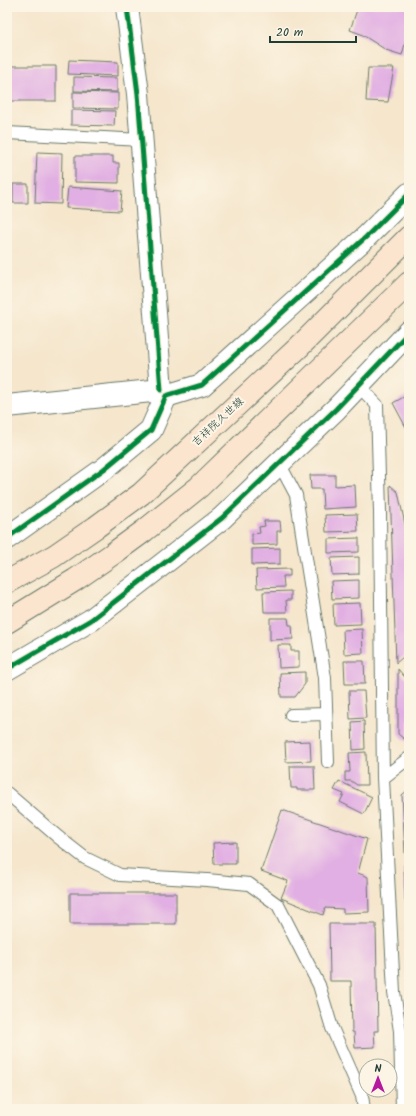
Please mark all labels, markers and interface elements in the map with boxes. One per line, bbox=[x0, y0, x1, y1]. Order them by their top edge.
scale bar bbox=[270, 18, 356, 44]
text: 20 m bbox=[276, 23, 304, 42]
street label: 吉祥院久世線 bbox=[188, 393, 248, 451]
north arrow bbox=[358, 1058, 398, 1098]
text: N bbox=[375, 1060, 382, 1078]

